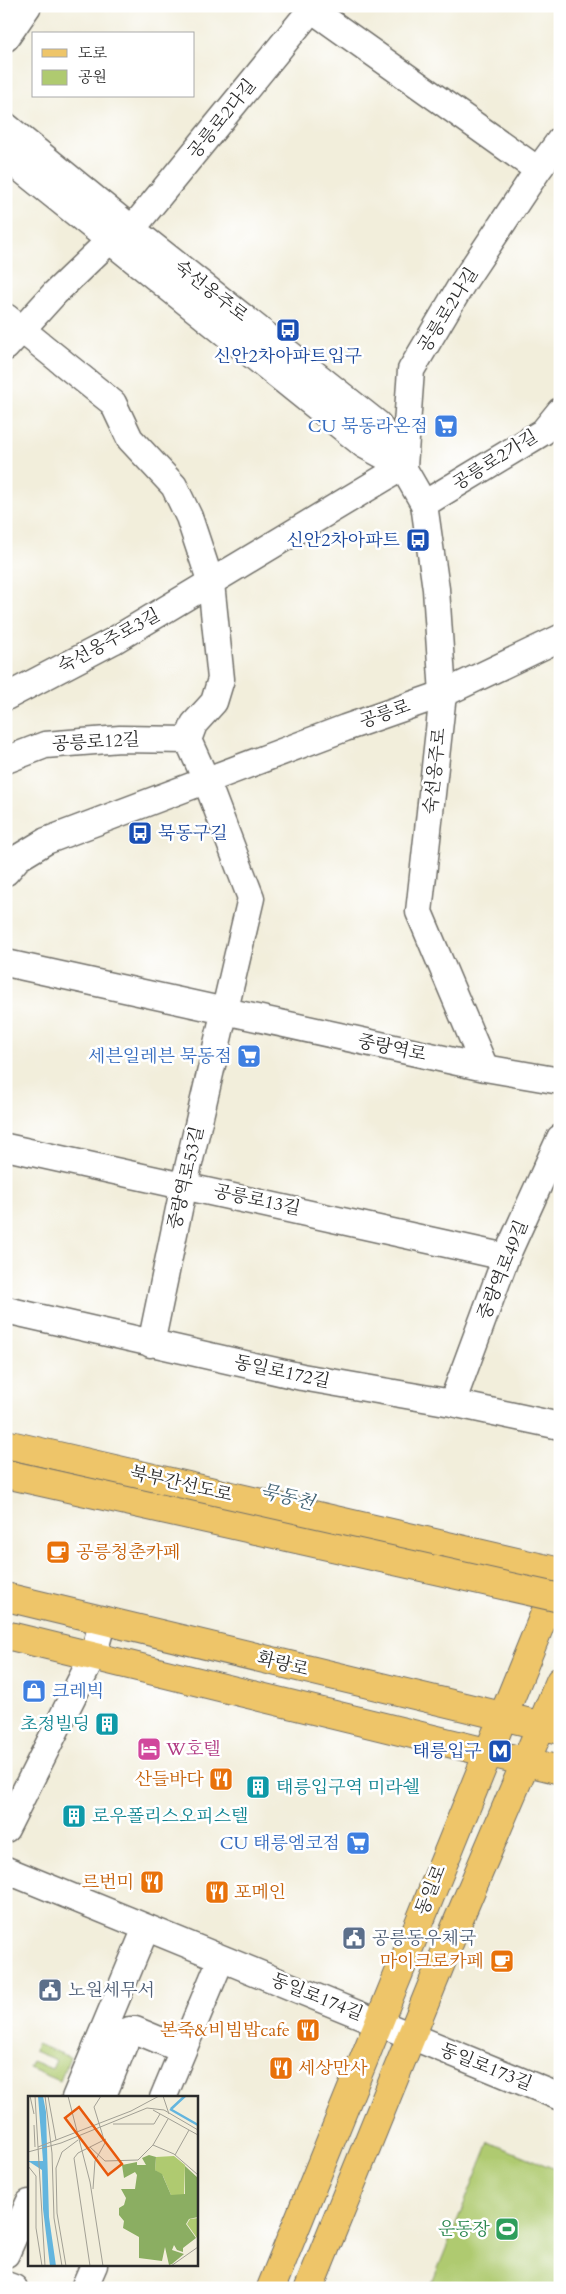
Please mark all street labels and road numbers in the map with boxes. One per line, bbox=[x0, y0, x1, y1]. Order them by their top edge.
street label: 공릉로2다길 bbox=[182, 74, 262, 164]
street label: 숙선옹주로 bbox=[169, 254, 253, 328]
street label: 공릉로2나길 bbox=[412, 263, 484, 357]
street label: 공릉로2가길 bbox=[448, 424, 542, 496]
street label: 숙선옹주로3길 bbox=[53, 603, 165, 679]
street label: 공릉로 bbox=[356, 694, 414, 734]
street label: 숙선옹주로 bbox=[418, 726, 452, 816]
street label: 공릉로12길 bbox=[51, 727, 141, 757]
street label: 중랑역로 bbox=[355, 1029, 429, 1067]
street label: 중랑역로53길 bbox=[162, 1124, 210, 1232]
street label: 공릉로13길 bbox=[211, 1179, 303, 1221]
street label: 중랑역로49길 bbox=[472, 1216, 534, 1324]
street label: 동일로172길 bbox=[232, 1350, 332, 1394]
street label: 북부간선도로 bbox=[127, 1460, 235, 1508]
street label: 화랑로 bbox=[255, 1646, 311, 1682]
street label: 동일로 bbox=[410, 1861, 452, 1919]
street label: 동일로174길 bbox=[267, 1967, 367, 2027]
street label: 동일로173길 bbox=[436, 2037, 536, 2097]

